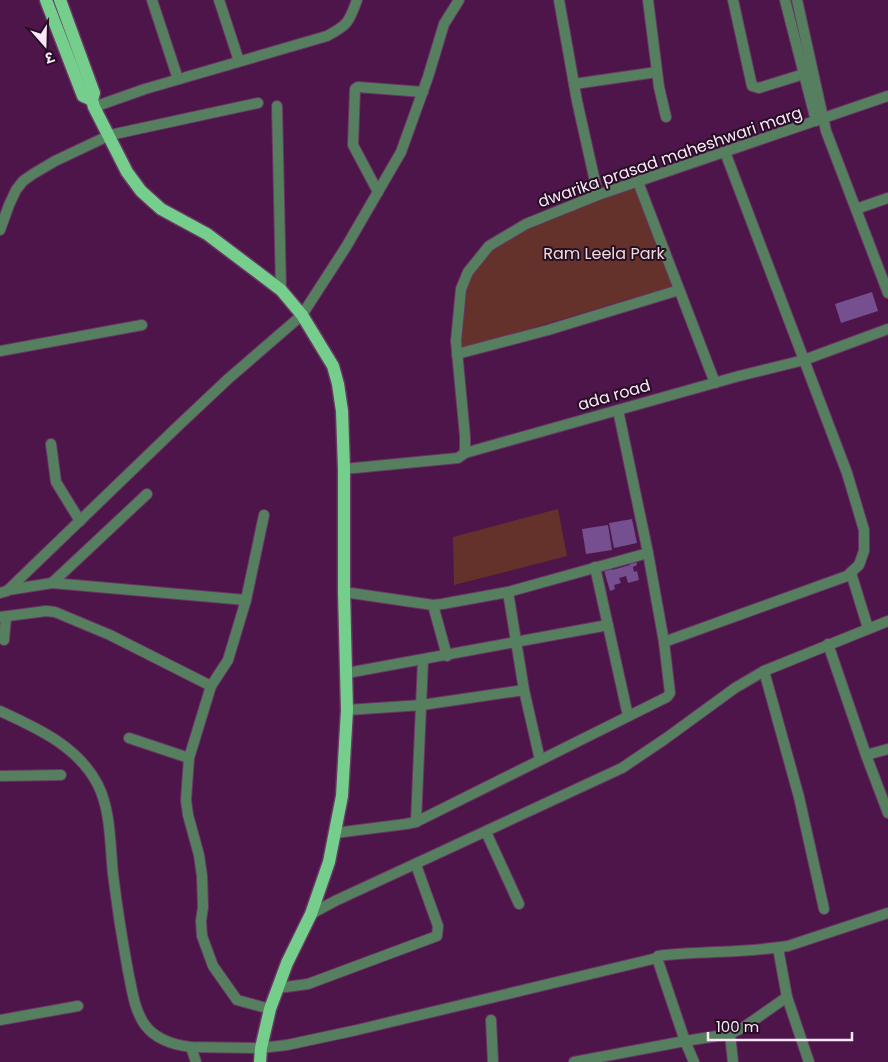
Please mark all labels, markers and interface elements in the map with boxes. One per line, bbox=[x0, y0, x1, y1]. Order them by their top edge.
north arrow bbox=[20, 20, 70, 70]
text: उ bbox=[41, 46, 58, 68]
street label: dwarika prasad maheshwari marg bbox=[535, 101, 805, 213]
park label: Ram Leela Park bbox=[543, 242, 665, 265]
street label: ada road bbox=[575, 374, 653, 416]
scale bar bbox=[708, 1010, 852, 1042]
text: 100 m bbox=[716, 1016, 759, 1037]

